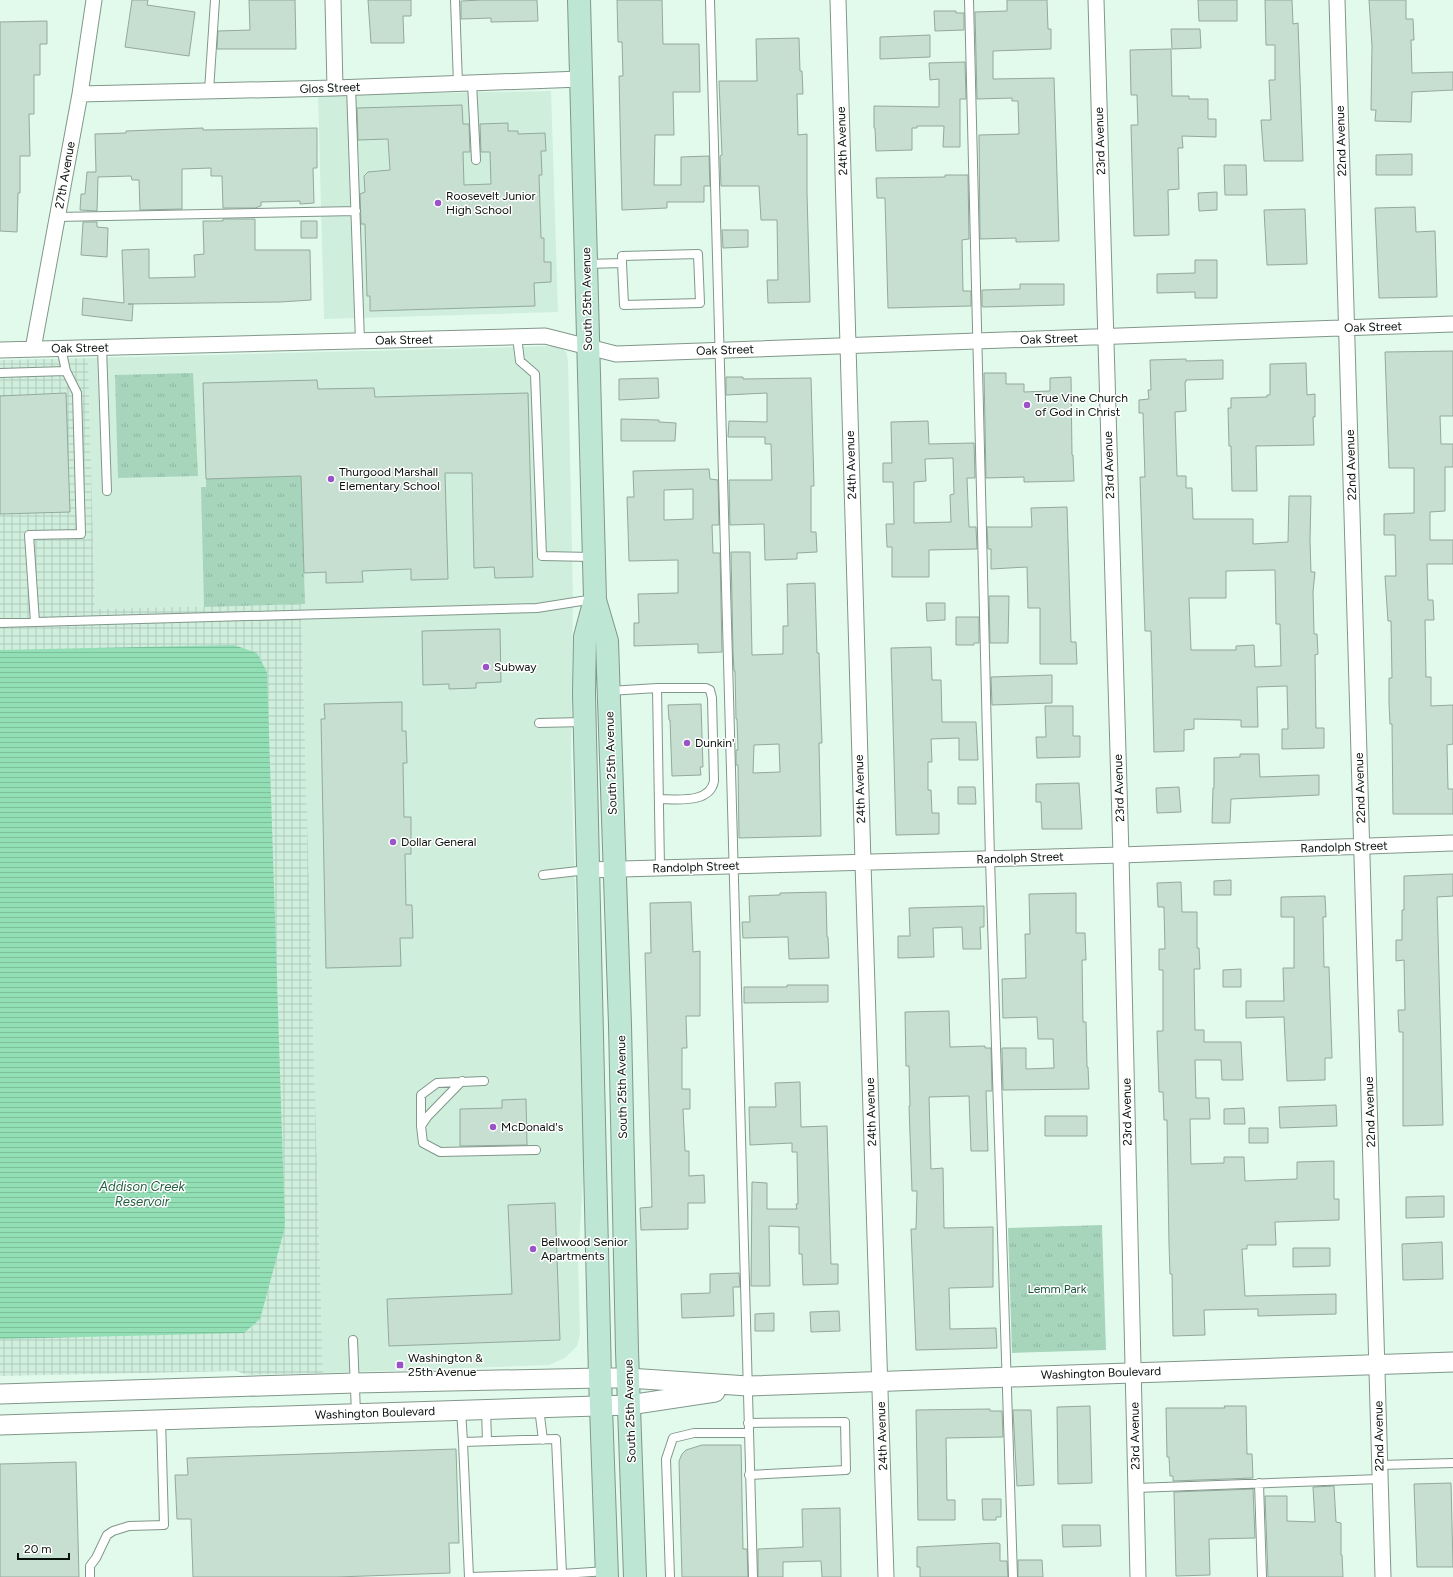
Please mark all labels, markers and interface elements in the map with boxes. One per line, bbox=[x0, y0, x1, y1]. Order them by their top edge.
street label: Glos Street bbox=[299, 80, 361, 96]
street label: 22nd Avenue bbox=[1333, 105, 1349, 177]
street label: 24th Avenue bbox=[834, 106, 850, 176]
street label: 23rd Avenue bbox=[1092, 106, 1108, 175]
street label: 27th Avenue bbox=[52, 140, 78, 210]
place label: Roosevelt Junior High School bbox=[446, 189, 536, 217]
marker: Roosevelt Junior High School bbox=[433, 198, 443, 208]
street label: South 25th Avenue bbox=[579, 247, 595, 351]
street label: Oak Street bbox=[1344, 319, 1403, 335]
street label: Oak Street bbox=[1020, 331, 1079, 347]
street label: Oak Street bbox=[375, 332, 433, 348]
street label: Oak Street bbox=[51, 340, 109, 356]
street label: Oak Street bbox=[696, 342, 755, 358]
place label: True Vine Church of God in Christ bbox=[1035, 391, 1128, 419]
marker: True Vine Church of God in Christ bbox=[1022, 400, 1032, 410]
street label: 22nd Avenue bbox=[1343, 429, 1359, 501]
street label: 24th Avenue bbox=[843, 430, 859, 500]
street label: 23rd Avenue bbox=[1101, 430, 1117, 499]
place label: Thurgood Marshall Elementary School bbox=[339, 465, 440, 493]
marker: Thurgood Marshall Elementary School bbox=[326, 474, 336, 484]
place label: Subway bbox=[494, 660, 537, 674]
marker: Subway bbox=[481, 662, 491, 672]
street label: South 25th Avenue bbox=[602, 711, 620, 815]
place label: Dunkin' bbox=[695, 736, 734, 750]
marker: Dunkin' bbox=[682, 738, 692, 748]
street label: 22nd Avenue bbox=[1352, 752, 1368, 824]
street label: 23rd Avenue bbox=[1111, 753, 1127, 822]
street label: 24th Avenue bbox=[852, 754, 868, 824]
place label: Dollar General bbox=[401, 835, 476, 849]
marker: Dollar General bbox=[388, 837, 398, 847]
street label: Randolph Street bbox=[1300, 838, 1388, 856]
street label: Randolph Street bbox=[976, 849, 1064, 867]
street label: Randolph Street bbox=[652, 858, 740, 876]
street label: South 25th Avenue bbox=[614, 1035, 630, 1139]
street label: 22nd Avenue bbox=[1362, 1076, 1378, 1148]
street label: 24th Avenue bbox=[863, 1077, 879, 1147]
street label: 23rd Avenue bbox=[1119, 1078, 1135, 1146]
place label: McDonald's bbox=[501, 1120, 564, 1134]
marker: McDonald's bbox=[488, 1122, 498, 1132]
water label: Addison Creek Reservoir bbox=[98, 1179, 185, 1209]
place label: Bellwood Senior Apartments bbox=[541, 1235, 628, 1263]
marker: Bellwood Senior Apartments bbox=[528, 1244, 538, 1254]
park label: Lemm Park bbox=[1027, 1282, 1087, 1296]
place label: Washington & 25th Avenue bbox=[408, 1351, 483, 1379]
street label: South 25th Avenue bbox=[621, 1359, 639, 1463]
marker: Washington & 25th Avenue bbox=[395, 1360, 405, 1370]
street label: Washington Boulevard bbox=[1041, 1364, 1161, 1382]
street label: 22nd Avenue bbox=[1371, 1400, 1387, 1471]
street label: 24th Avenue bbox=[874, 1401, 890, 1471]
street label: 23rd Avenue bbox=[1127, 1402, 1143, 1470]
street label: Washington Boulevard bbox=[315, 1404, 435, 1422]
scale bar bbox=[18, 1535, 69, 1561]
text: 20 m bbox=[24, 1542, 52, 1556]

